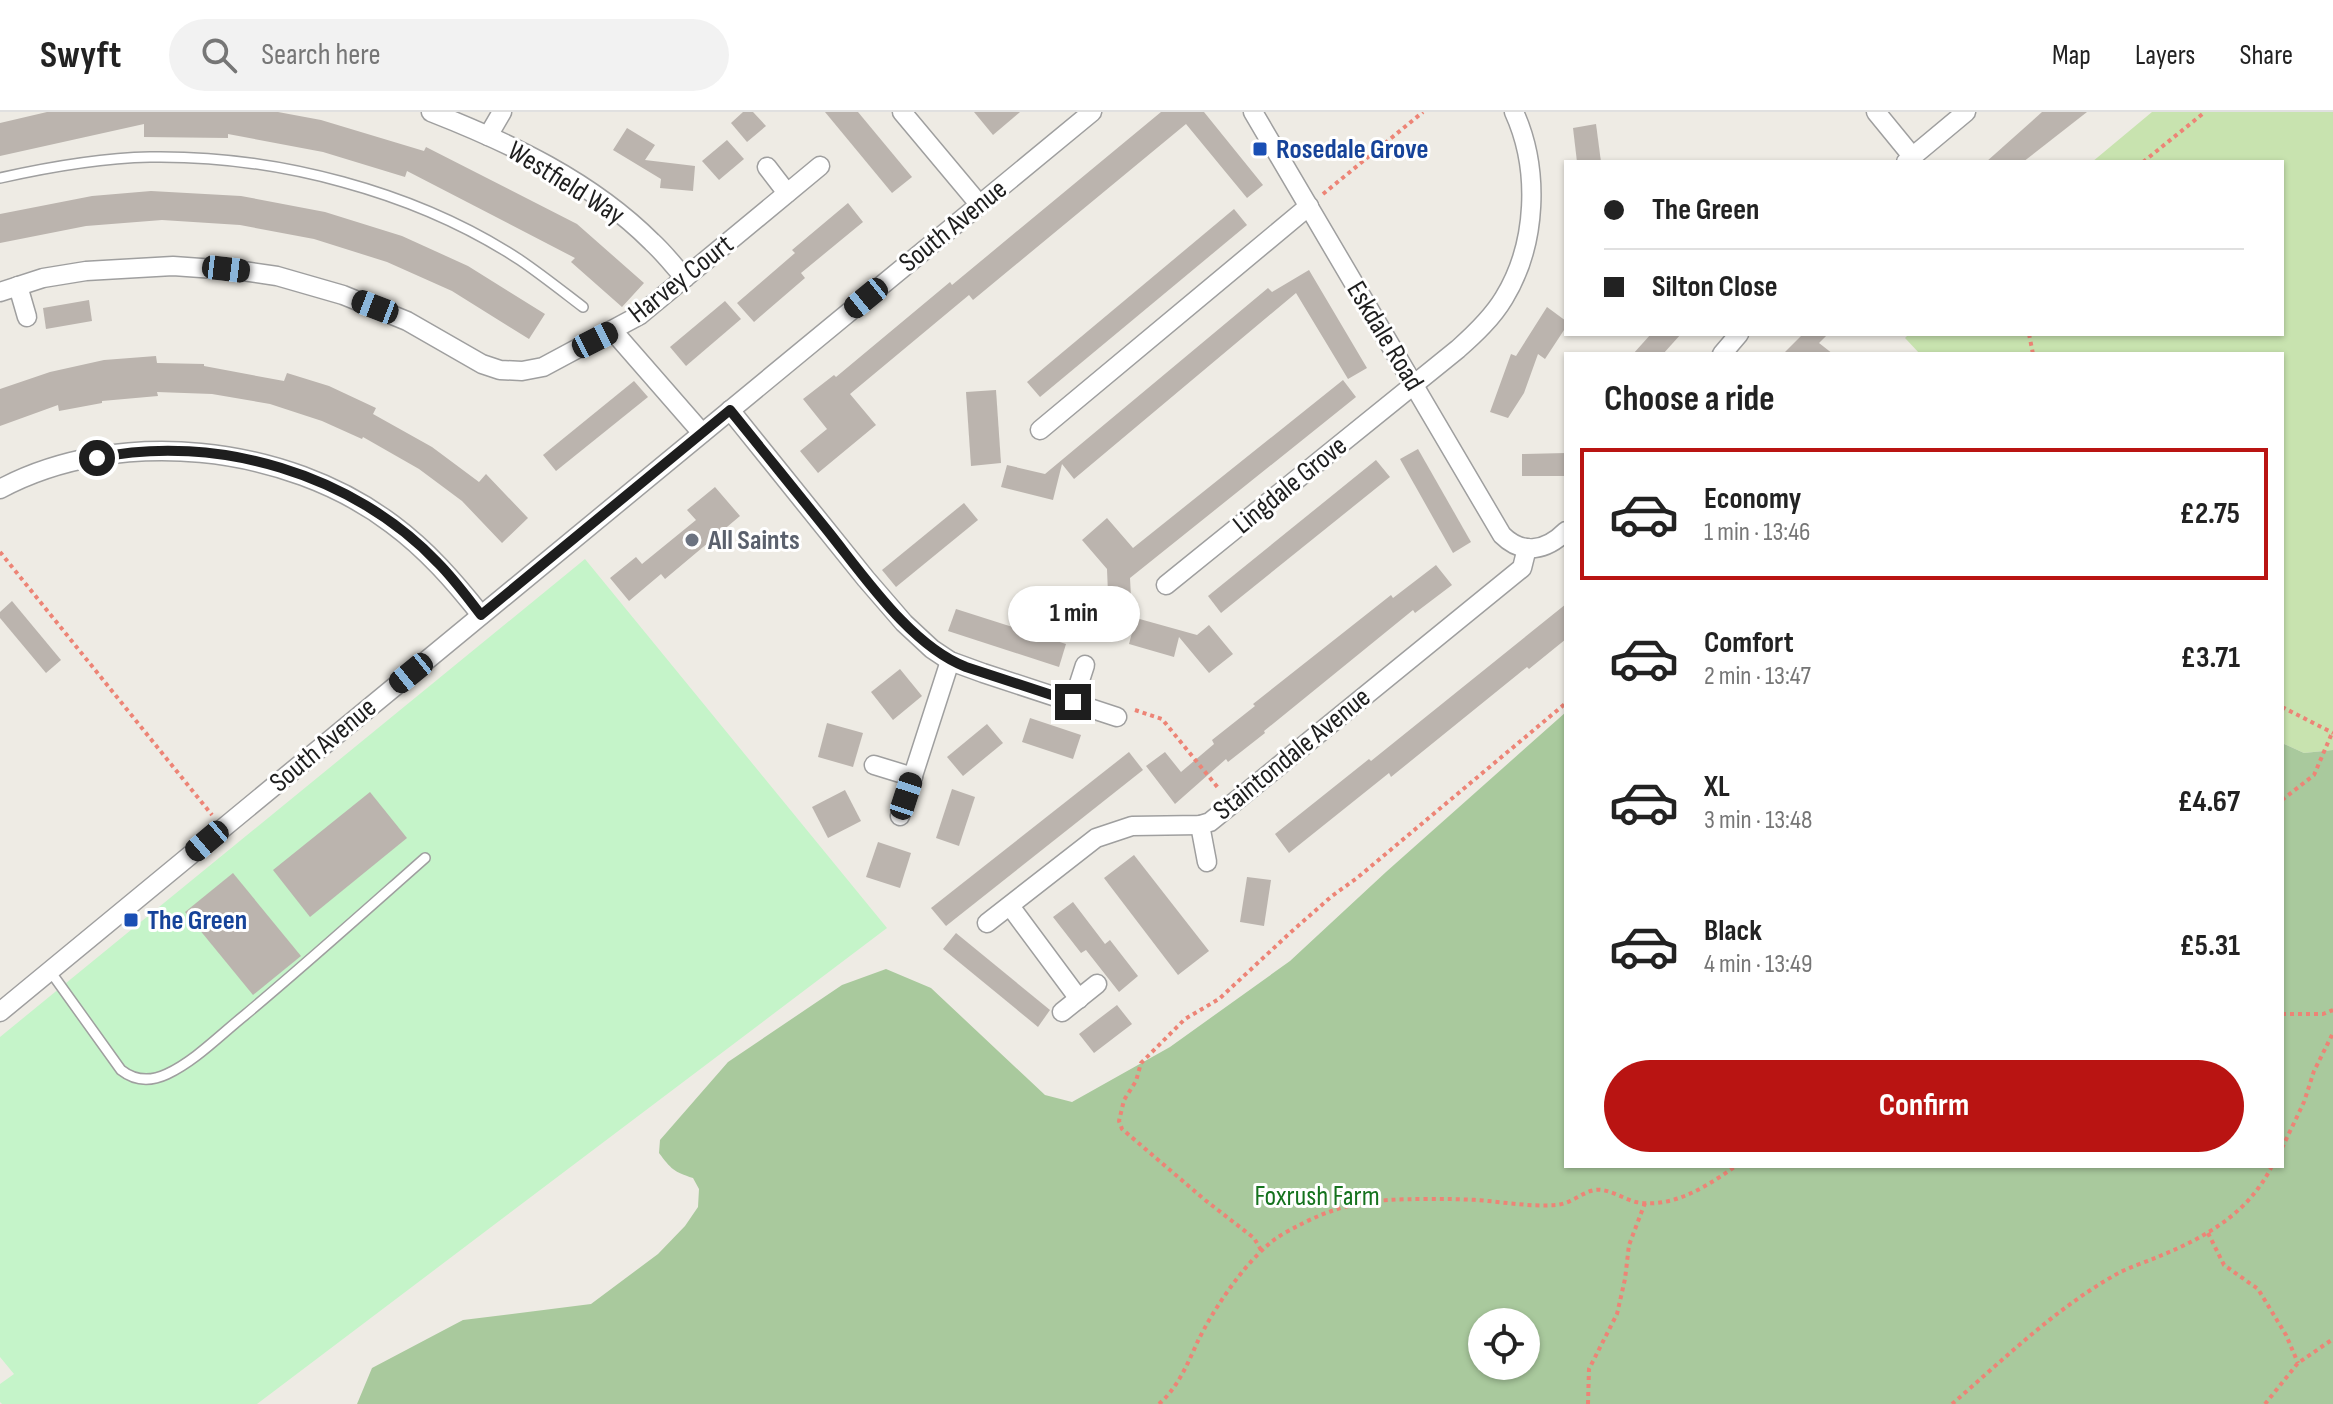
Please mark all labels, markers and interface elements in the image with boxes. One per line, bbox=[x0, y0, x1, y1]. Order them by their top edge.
search box bbox=[169, 19, 729, 91]
text: Swyft bbox=[40, 33, 121, 78]
icon: search bbox=[197, 33, 241, 77]
text: Search here bbox=[261, 37, 381, 73]
text: Map bbox=[2052, 39, 2091, 72]
text: Layers bbox=[2135, 39, 2195, 72]
text: Share bbox=[2239, 39, 2293, 72]
place label: Rosedale Grove bbox=[1276, 133, 1429, 166]
street label: Westfield Way bbox=[502, 134, 631, 232]
marker: Rosedale Grove bbox=[1251, 140, 1269, 158]
street label: South Avenue bbox=[893, 173, 1013, 279]
text: The Green bbox=[1652, 192, 1759, 228]
street label: Harvey Court bbox=[622, 228, 740, 330]
car bbox=[201, 254, 251, 284]
text: Silton Close bbox=[1652, 269, 1777, 305]
car bbox=[840, 274, 892, 322]
street label: Eskdale Road bbox=[1339, 275, 1431, 397]
car bbox=[348, 287, 402, 327]
car bbox=[568, 318, 622, 362]
text: Choose a ride bbox=[1604, 378, 1775, 421]
street label: Lingdale Grove bbox=[1226, 429, 1354, 541]
route start bbox=[79, 440, 115, 476]
icon: car bbox=[1608, 478, 1680, 550]
text: Economy bbox=[1704, 481, 1801, 517]
text: £2.75 bbox=[2180, 496, 2240, 532]
text: 1 min · 13:46 bbox=[1704, 517, 1811, 548]
place label: All Saints bbox=[707, 524, 800, 557]
marker: All Saints bbox=[683, 531, 701, 549]
callout: 1 min bbox=[1007, 586, 1139, 642]
text: 1 min bbox=[1050, 598, 1098, 629]
icon: car bbox=[1608, 622, 1680, 694]
text: Comfort bbox=[1704, 625, 1794, 661]
text: £3.71 bbox=[2181, 640, 2240, 676]
car bbox=[385, 649, 437, 697]
text: 2 min · 13:47 bbox=[1704, 661, 1811, 692]
street label: Staintondale Avenue bbox=[1207, 681, 1377, 827]
route end bbox=[1055, 684, 1091, 720]
street label: South Avenue bbox=[263, 691, 383, 799]
icon: car bbox=[1608, 766, 1680, 838]
car bbox=[887, 769, 925, 823]
text: XL bbox=[1704, 769, 1730, 805]
text: £4.67 bbox=[2177, 784, 2240, 820]
text: 3 min · 13:48 bbox=[1704, 805, 1812, 836]
car bbox=[181, 816, 233, 866]
place label: The Green bbox=[147, 904, 247, 937]
icon: car bbox=[1608, 910, 1680, 982]
marker: The Green bbox=[122, 911, 140, 929]
text: Black bbox=[1704, 913, 1762, 949]
text: £5.31 bbox=[2179, 928, 2240, 964]
text: 4 min · 13:49 bbox=[1704, 949, 1812, 980]
button: Confirm bbox=[1604, 1060, 2244, 1152]
park label: Foxrush Farm bbox=[1254, 1180, 1380, 1213]
map controls bbox=[1468, 1308, 1540, 1380]
button: locate bbox=[1468, 1308, 1540, 1380]

